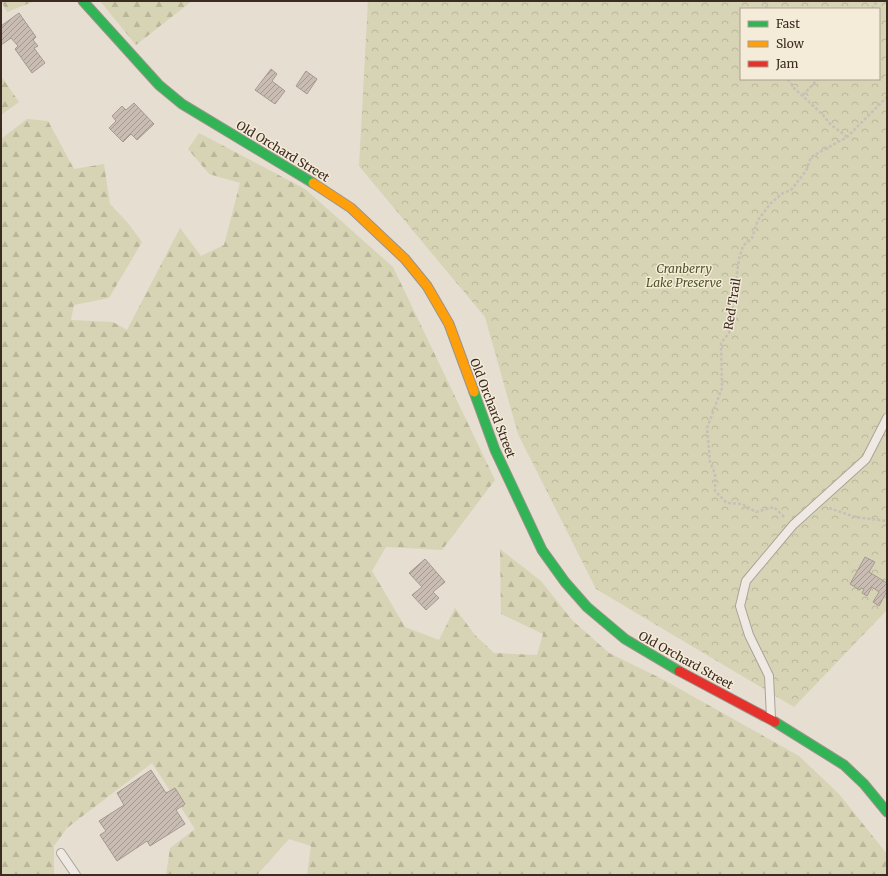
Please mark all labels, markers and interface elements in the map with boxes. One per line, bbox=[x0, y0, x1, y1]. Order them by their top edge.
legend bbox=[740, 8, 880, 80]
text: Fast bbox=[776, 16, 800, 31]
text: Slow bbox=[776, 36, 805, 51]
text: Jam bbox=[775, 56, 799, 71]
street label: Old Orchard Street bbox=[234, 117, 332, 185]
park label: Cranberry Lake Preserve bbox=[646, 261, 722, 290]
street label: Red Trail bbox=[720, 277, 744, 331]
street label: Old Orchard Street bbox=[467, 356, 519, 460]
street label: Old Orchard Street bbox=[636, 628, 736, 692]

